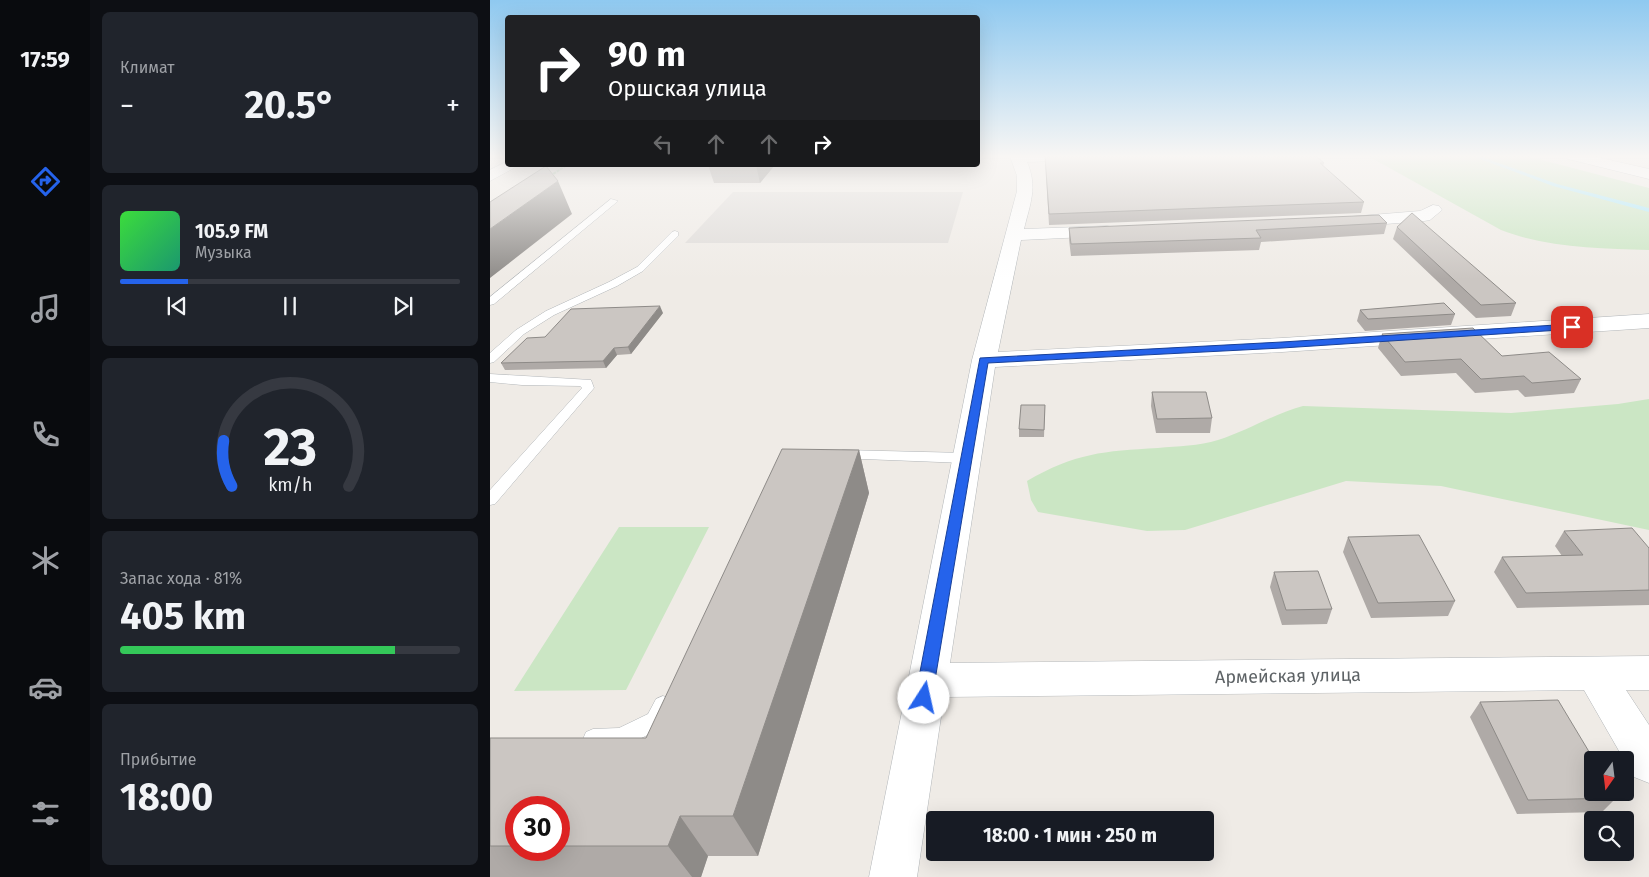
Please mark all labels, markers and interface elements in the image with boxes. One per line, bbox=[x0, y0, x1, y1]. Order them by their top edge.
text: 90 m bbox=[608, 33, 686, 75]
icon: right bbox=[525, 35, 590, 100]
text: 17:59 bbox=[20, 46, 70, 73]
text: Климат bbox=[120, 58, 175, 77]
text: Оршская улица bbox=[608, 75, 767, 102]
text: 20.5° bbox=[244, 82, 336, 128]
text: − bbox=[120, 89, 134, 122]
text: + bbox=[446, 89, 460, 122]
icon: left bbox=[649, 130, 677, 158]
icon: ahead bbox=[702, 130, 730, 158]
icon: ahead bbox=[755, 130, 783, 158]
icon: right bbox=[808, 130, 836, 158]
icon: directions bbox=[28, 164, 63, 199]
text: 105.9 FM bbox=[195, 220, 268, 243]
text: Музыка bbox=[195, 243, 252, 262]
icon: music bbox=[28, 291, 63, 326]
icon: previous bbox=[163, 292, 191, 320]
icon: pause bbox=[276, 292, 304, 320]
icon: next bbox=[389, 292, 417, 320]
pin bbox=[1551, 306, 1593, 348]
icon: arrive bbox=[1558, 313, 1586, 341]
text: 23 bbox=[263, 416, 317, 479]
icon: phone bbox=[28, 417, 63, 452]
text: km/h bbox=[268, 474, 312, 496]
icon: climate bbox=[28, 543, 63, 578]
text: Запас хода · 81% bbox=[120, 569, 242, 588]
text: 405 km bbox=[120, 593, 246, 639]
street label: Армейская улица bbox=[1215, 664, 1361, 688]
icon: car bbox=[28, 670, 63, 705]
position arrow bbox=[897, 671, 949, 723]
text: Прибытие bbox=[120, 750, 196, 769]
north arrow bbox=[1584, 751, 1634, 801]
map controls bbox=[1584, 751, 1634, 861]
text: 18:00 bbox=[120, 774, 213, 820]
icon: filters bbox=[28, 796, 63, 831]
speed limit sign: 30 bbox=[505, 796, 570, 861]
button: search bbox=[1584, 811, 1634, 861]
text: 18:00 · 1 мин · 250 m bbox=[983, 824, 1157, 847]

